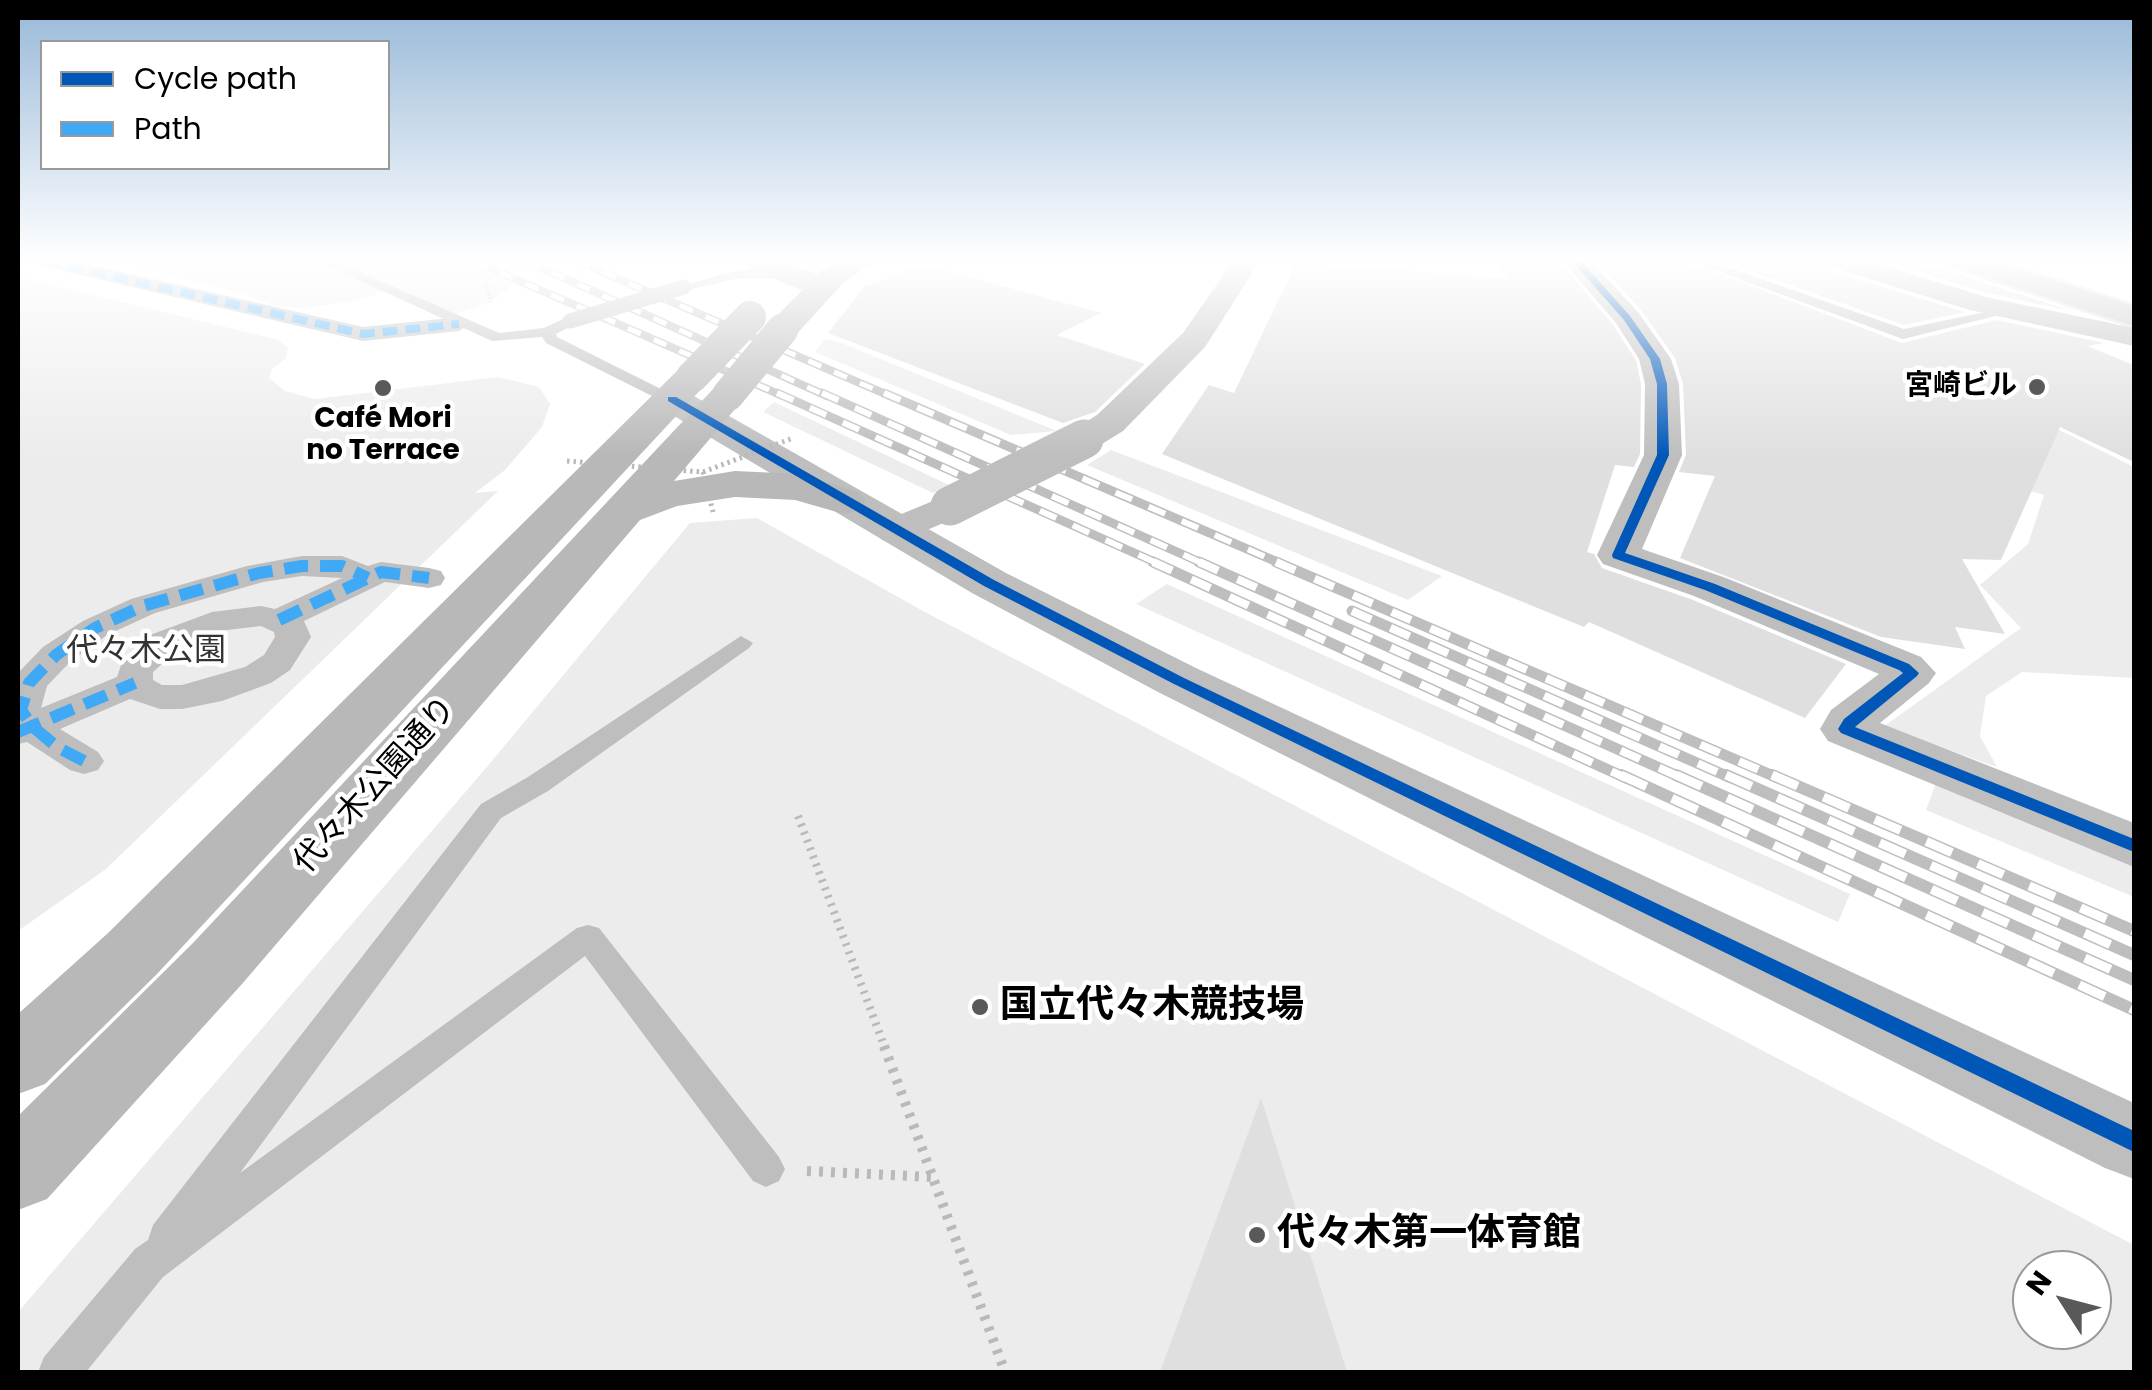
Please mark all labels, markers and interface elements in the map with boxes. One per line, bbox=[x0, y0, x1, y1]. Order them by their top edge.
legend bbox=[40, 40, 390, 170]
text: Cycle path bbox=[134, 57, 297, 100]
text: Path bbox=[134, 107, 202, 150]
place label: 宮崎ビル bbox=[1905, 370, 2017, 404]
marker: 宮崎ビル bbox=[2026, 376, 2048, 398]
marker: Café Mori no Terrace bbox=[372, 377, 394, 399]
place label: Café Mori no Terrace bbox=[306, 403, 460, 469]
park label: 代々木公園 bbox=[66, 633, 226, 671]
street label: 代々木公園通り bbox=[287, 690, 465, 882]
place label: 国立代々木競技場 bbox=[1000, 984, 1304, 1030]
marker: 国立代々木競技場 bbox=[969, 996, 991, 1018]
place label: 代々木第一体育館 bbox=[1277, 1212, 1581, 1258]
marker: 代々木第一体育館 bbox=[1246, 1224, 1268, 1246]
north arrow bbox=[2012, 1250, 2112, 1350]
text: N bbox=[2017, 1263, 2061, 1303]

